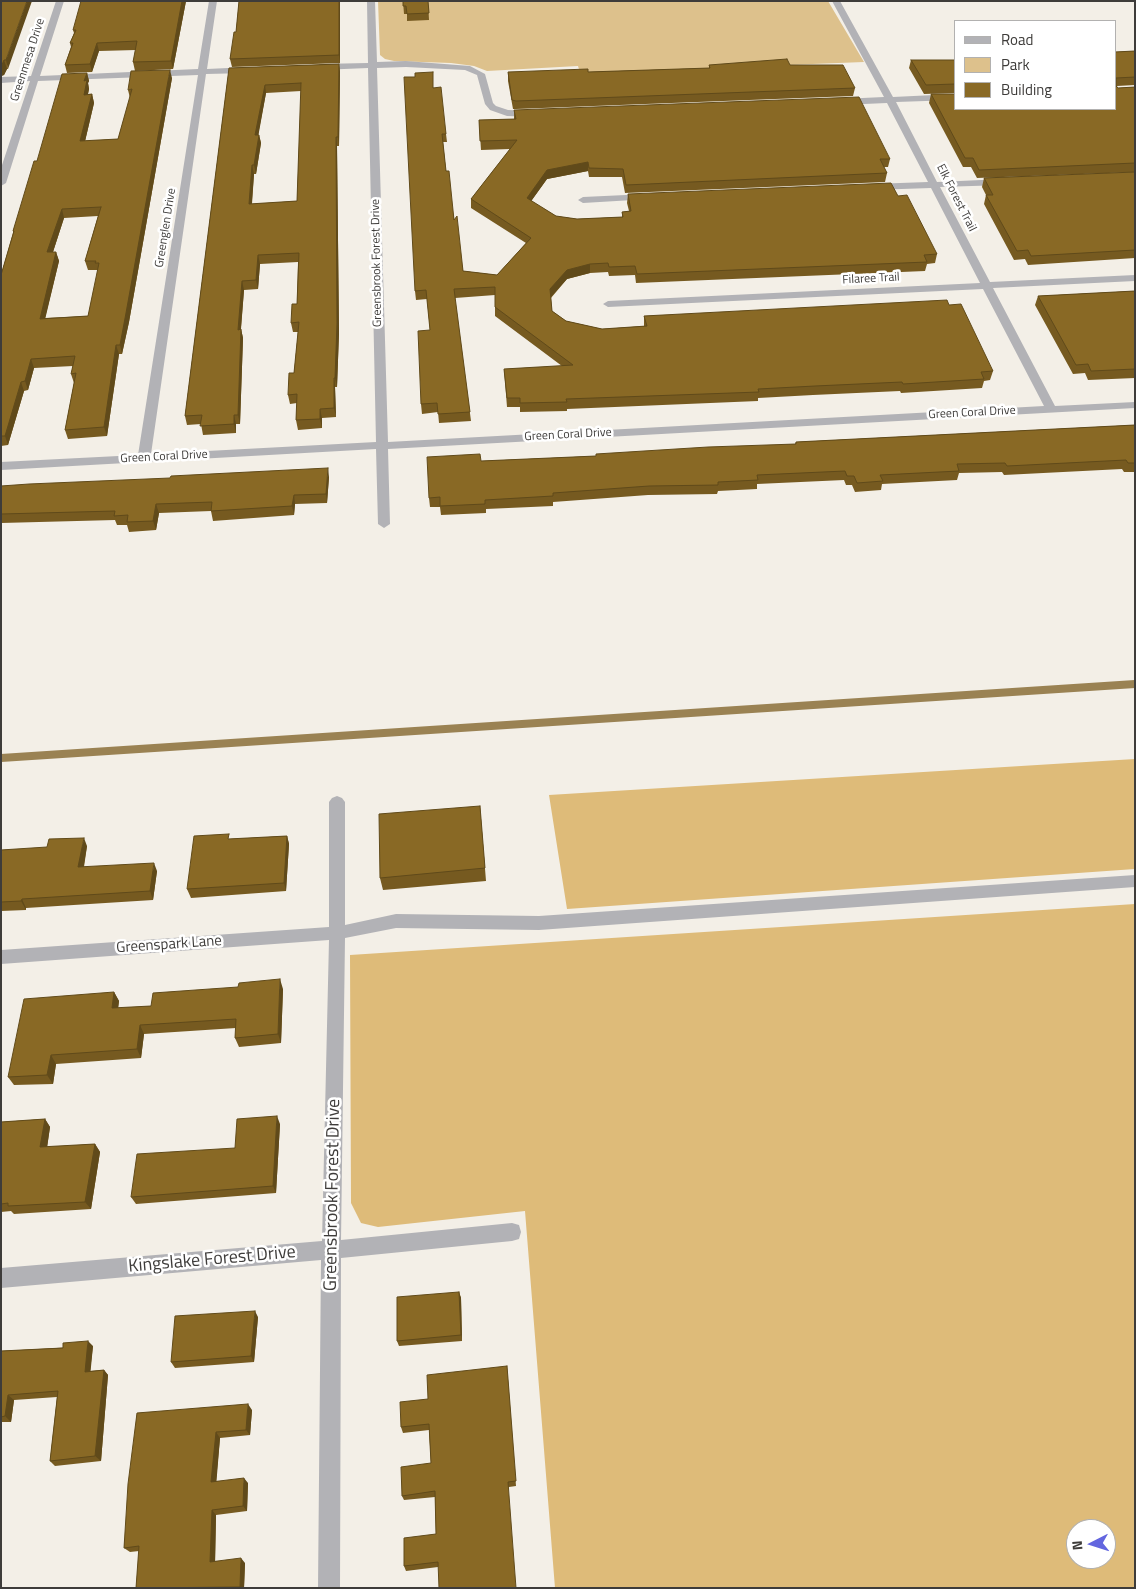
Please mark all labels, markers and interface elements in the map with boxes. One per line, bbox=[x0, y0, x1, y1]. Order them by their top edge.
street label: Greenmesa Drive bbox=[8, 17, 48, 103]
legend bbox=[954, 20, 1116, 110]
text: Road bbox=[1001, 28, 1033, 51]
text: Park bbox=[1001, 53, 1030, 76]
text: Building bbox=[1001, 78, 1052, 101]
street label: Elk Forest Trail bbox=[933, 162, 979, 234]
street label: Greenglen Drive bbox=[153, 187, 179, 269]
street label: Greensbrook Forest Drive bbox=[369, 199, 385, 327]
street label: Filaree Trail bbox=[842, 270, 900, 288]
street label: Green Coral Drive bbox=[928, 404, 1016, 422]
street label: Green Coral Drive bbox=[524, 426, 612, 444]
street label: Green Coral Drive bbox=[120, 448, 208, 466]
street label: Greenspark Lane bbox=[116, 932, 222, 958]
street label: Greensbrook Forest Drive bbox=[321, 1099, 345, 1291]
street label: Kingslake Forest Drive bbox=[127, 1242, 297, 1278]
north arrow bbox=[1066, 1519, 1116, 1569]
text: N bbox=[1066, 1540, 1087, 1551]

